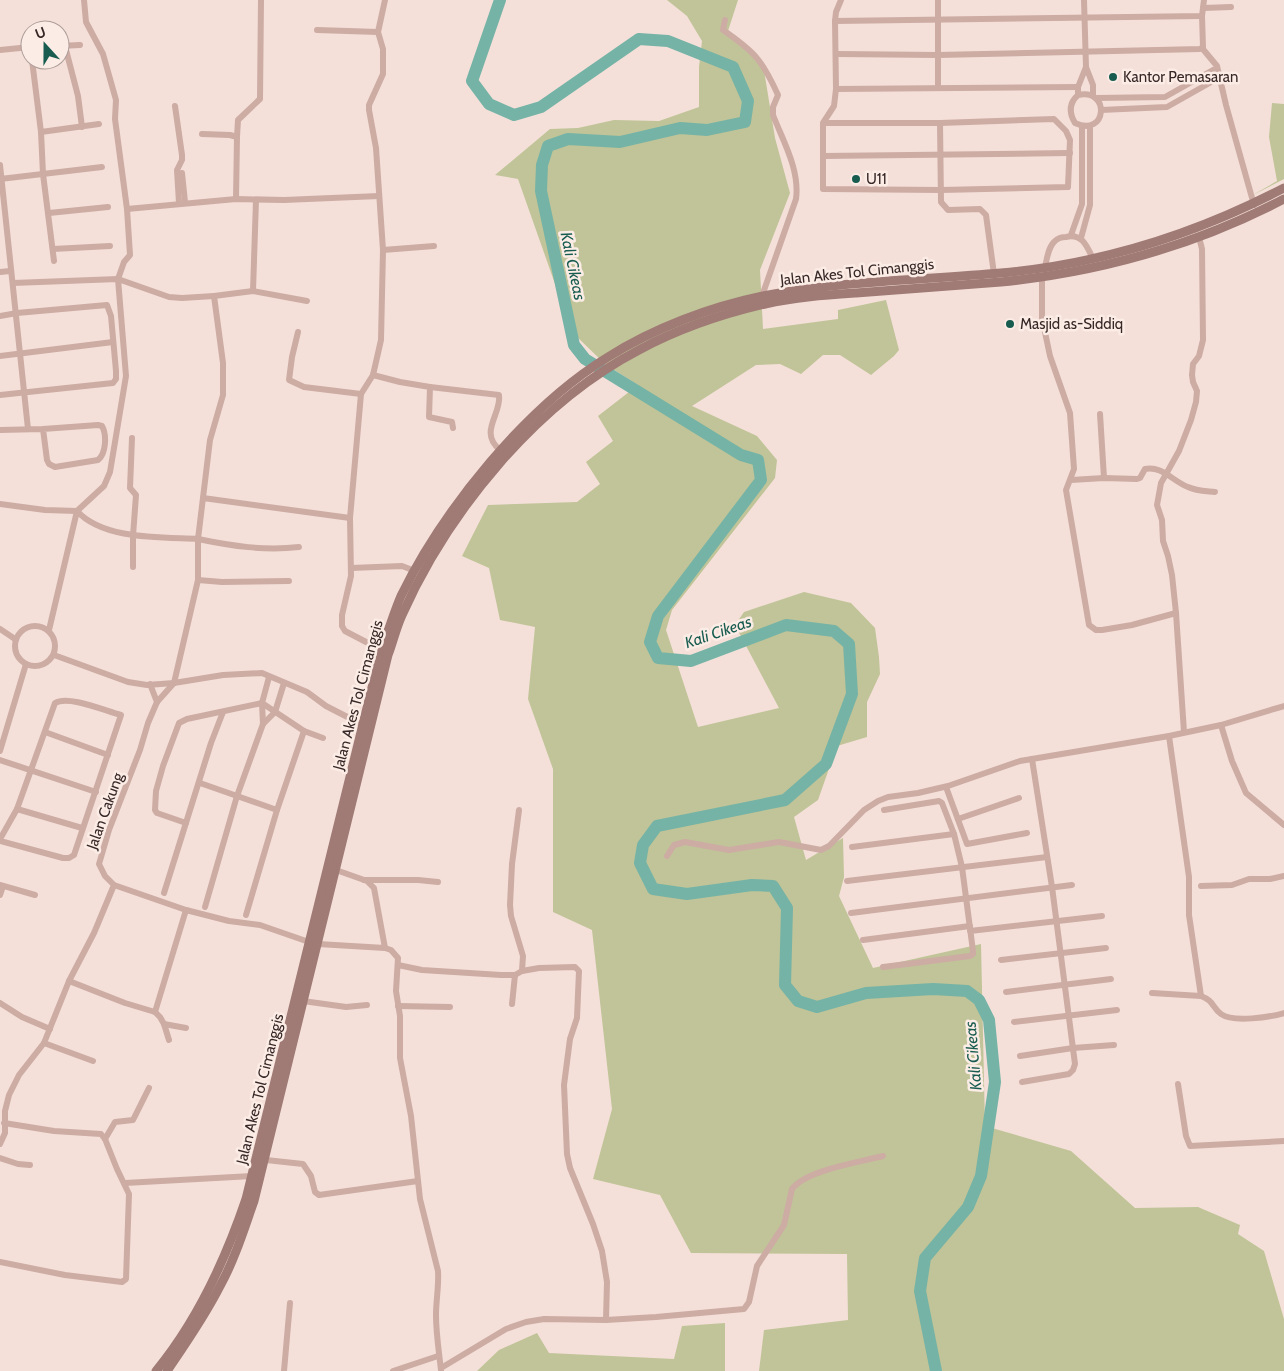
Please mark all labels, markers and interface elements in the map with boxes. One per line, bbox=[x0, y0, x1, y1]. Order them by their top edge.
north arrow bbox=[20, 20, 70, 70]
text: U bbox=[32, 23, 48, 43]
place label: Kantor Pemasaran bbox=[1123, 68, 1238, 86]
marker: Kantor Pemasaran bbox=[1107, 71, 1119, 83]
place label: U11 bbox=[866, 170, 887, 188]
marker: U11 bbox=[850, 173, 862, 185]
water label: Kali Cikeas bbox=[557, 230, 589, 302]
street label: Jalan Akes Tol Cimanggis bbox=[778, 255, 935, 289]
place label: Masjid as-Siddiq bbox=[1020, 315, 1123, 333]
marker: Masjid as-Siddiq bbox=[1004, 318, 1016, 330]
water label: Kali Cikeas bbox=[682, 612, 754, 652]
street label: Jalan Akes Tol Cimanggis bbox=[329, 618, 387, 773]
street label: Jalan Cakung bbox=[82, 770, 127, 853]
street label: Jalan Akes Tol Cimanggis bbox=[232, 1012, 287, 1167]
water label: Kali Cikeas bbox=[961, 1021, 985, 1091]

